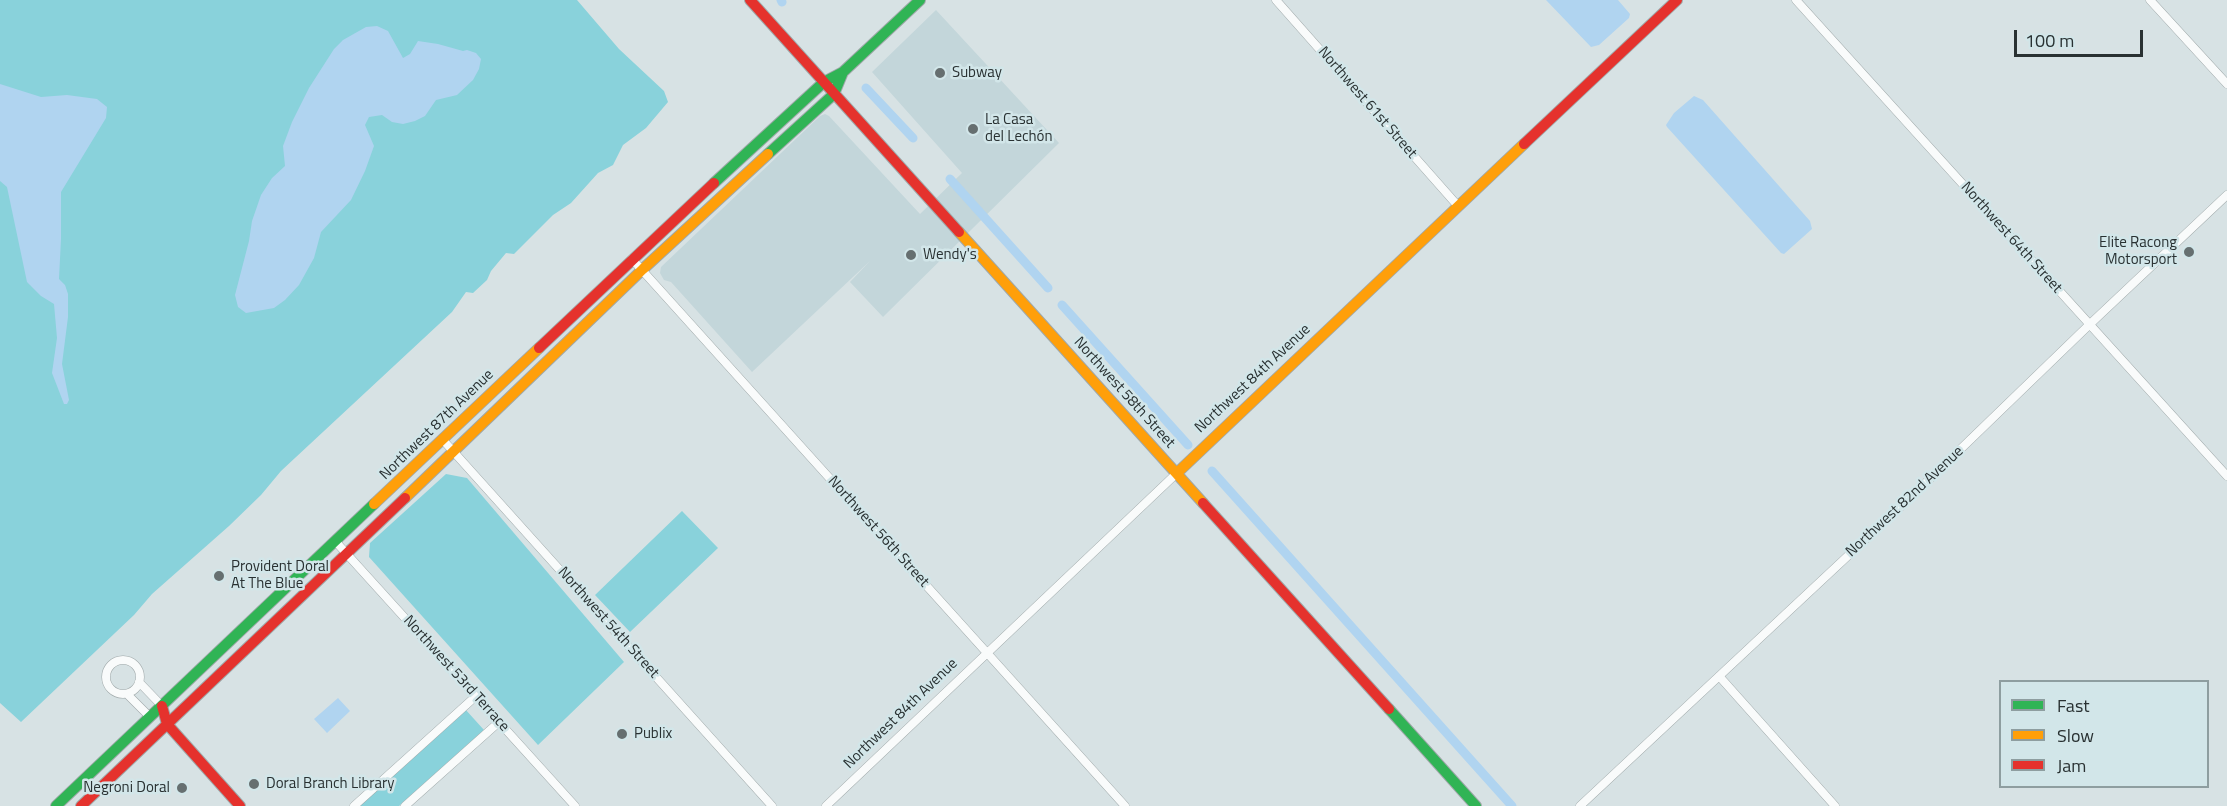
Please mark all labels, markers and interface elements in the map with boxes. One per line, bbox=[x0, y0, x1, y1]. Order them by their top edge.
scale bar bbox=[2017, 18, 2146, 56]
text: 100 m bbox=[2025, 27, 2074, 54]
street label: Northwest 61st Street bbox=[1314, 44, 1420, 162]
place label: Subway bbox=[952, 64, 1002, 82]
marker: Subway bbox=[933, 66, 947, 80]
place label: La Casa del Lechón bbox=[985, 111, 1053, 146]
marker: La Casa del Lechón bbox=[966, 122, 980, 136]
street label: Northwest 64th Street bbox=[1956, 179, 2066, 297]
place label: Elite Racong Motorsport bbox=[2099, 234, 2177, 269]
marker: Elite Racong Motorsport bbox=[2182, 245, 2196, 259]
place label: Wendy's bbox=[923, 246, 977, 264]
marker: Wendy's bbox=[904, 248, 918, 262]
street label: Northwest 84th Avenue bbox=[1192, 321, 1314, 437]
street label: Northwest 58th Street bbox=[1069, 334, 1179, 452]
street label: Northwest 87th Avenue bbox=[376, 366, 498, 484]
street label: Northwest 82nd Avenue bbox=[1843, 443, 1967, 561]
street label: Northwest 56th Street bbox=[823, 473, 933, 591]
place label: Provident Doral At The Blue bbox=[231, 558, 329, 593]
street label: Northwest 54th Street bbox=[553, 564, 663, 682]
marker: Provident Doral At The Blue bbox=[212, 569, 226, 583]
street label: Northwest 53rd Terrace bbox=[399, 612, 513, 736]
street label: Northwest 84th Avenue bbox=[840, 655, 962, 773]
legend bbox=[1999, 680, 2209, 788]
text: Fast bbox=[2057, 692, 2090, 719]
text: Slow bbox=[2057, 722, 2094, 749]
place label: Publix bbox=[634, 725, 672, 743]
marker: Publix bbox=[615, 727, 629, 741]
text: Jam bbox=[2057, 752, 2086, 779]
place label: Doral Branch Library bbox=[266, 775, 394, 793]
marker: Doral Branch Library bbox=[247, 777, 261, 791]
place label: Negroni Doral bbox=[83, 779, 170, 797]
marker: Negroni Doral bbox=[175, 781, 189, 795]

